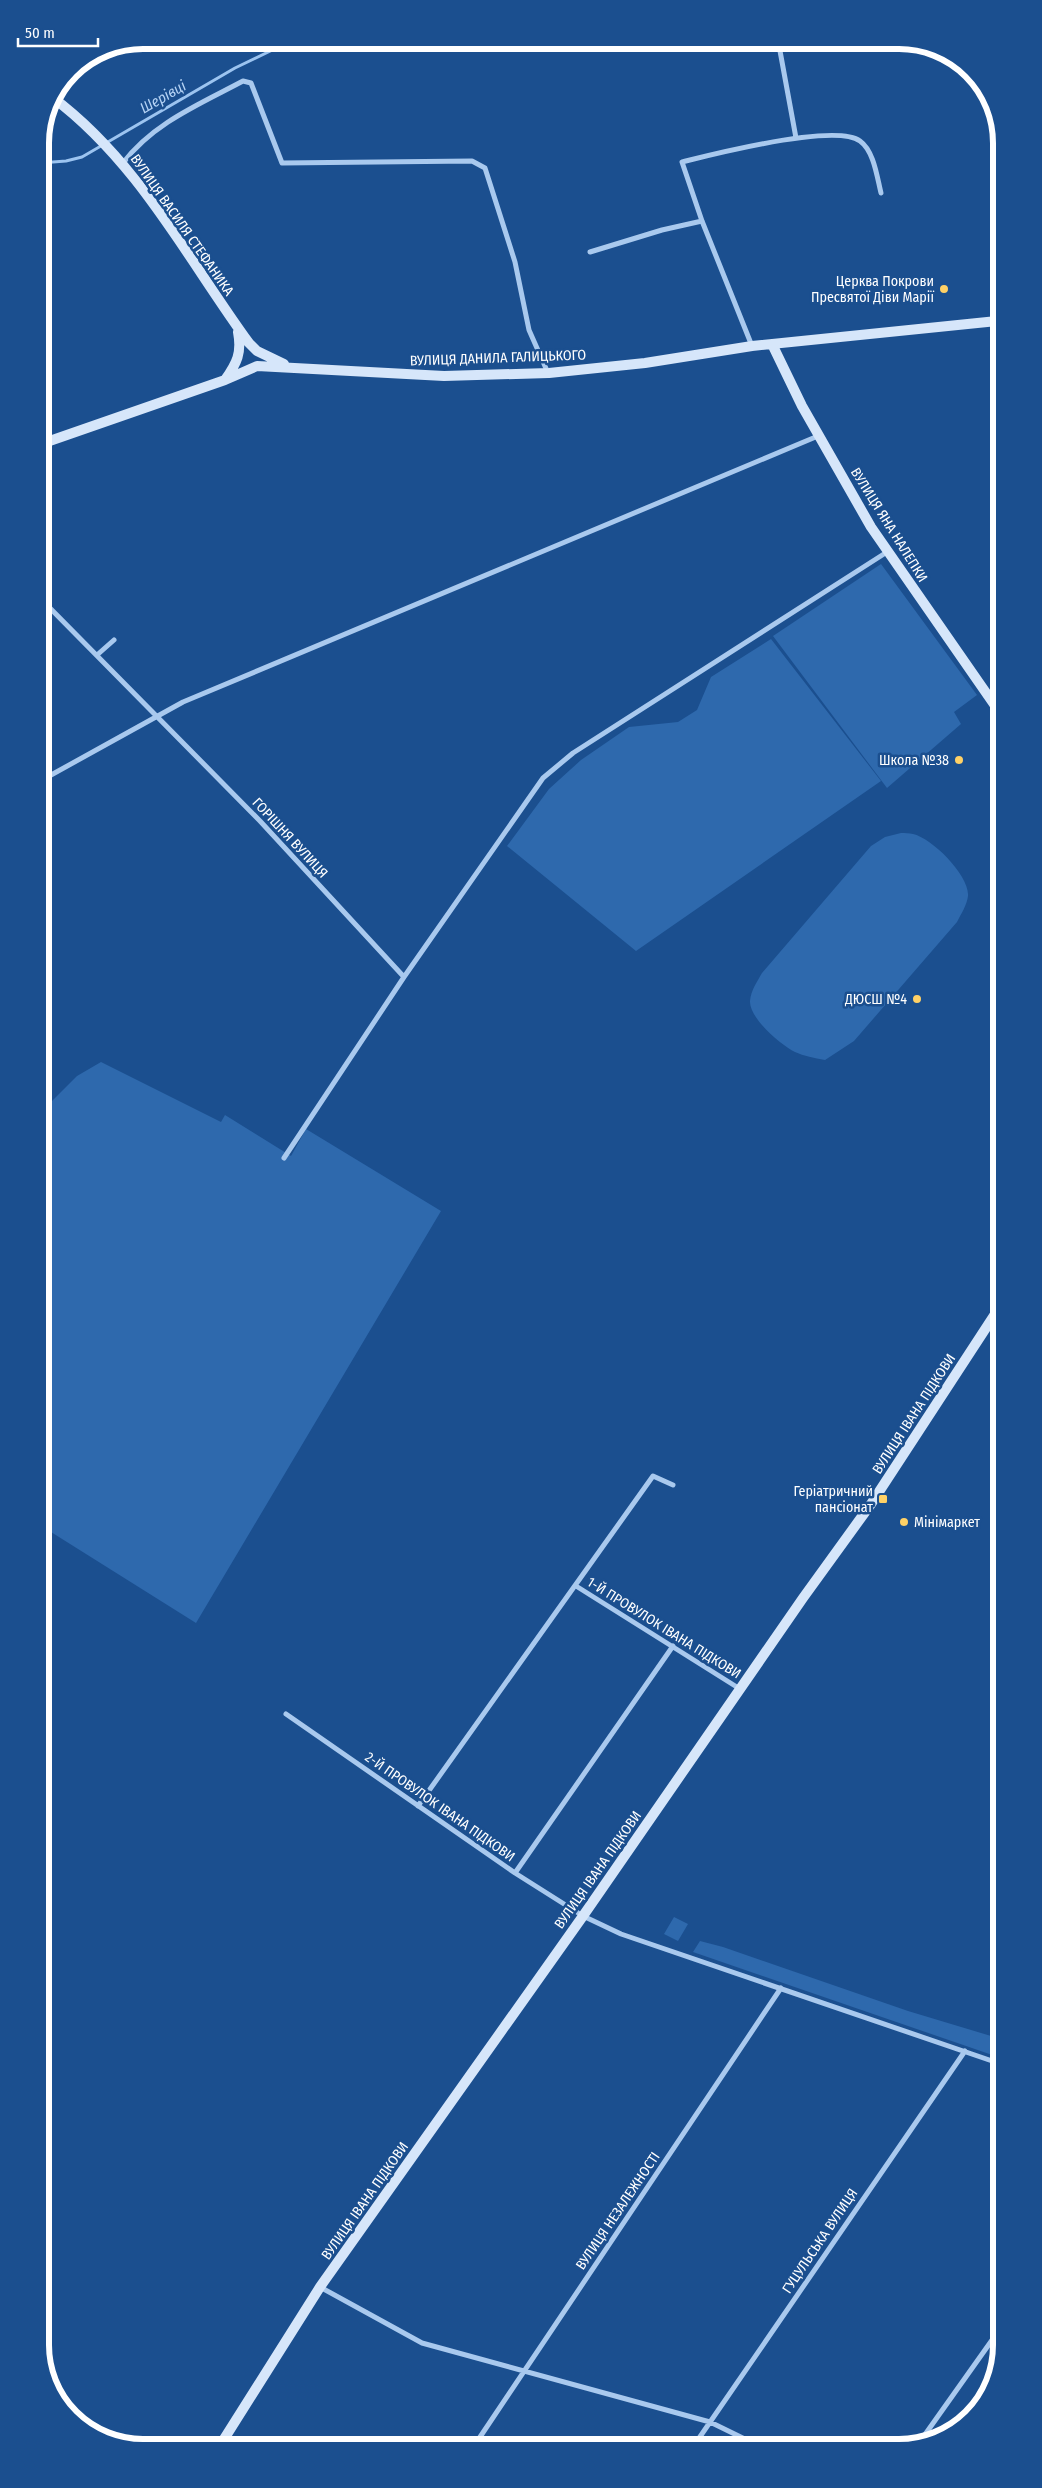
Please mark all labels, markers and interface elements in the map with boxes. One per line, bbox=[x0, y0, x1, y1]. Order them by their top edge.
scale bar bbox=[18, 15, 98, 47]
text: 50 m bbox=[25, 24, 55, 42]
water label: Шерівці bbox=[137, 77, 189, 117]
street label: ВУЛИЦЯ ВАСИЛЯ СТЕФАНИКА bbox=[127, 151, 238, 300]
place label: Церква Покрови Пресвятої Діви Марії bbox=[811, 273, 934, 306]
marker: Церква Покрови Пресвятої Діви Марії bbox=[938, 283, 950, 295]
street label: ВУЛИЦЯ ДАНИЛА ГАЛИЦЬКОГО bbox=[410, 346, 587, 370]
street label: ВУЛИЦЯ ЯНА НАЛЕПКИ bbox=[847, 465, 931, 585]
place label: Школа №38 bbox=[879, 752, 949, 769]
marker: Школа №38 bbox=[953, 754, 965, 766]
street label: ГОРІШНЯ ВУЛИЦЯ bbox=[249, 795, 331, 881]
place label: ДЮСШ №4 bbox=[844, 991, 907, 1008]
marker: ДЮСШ №4 bbox=[911, 993, 923, 1005]
street label: ВУЛИЦЯ ІВАНА ПІДКОВИ bbox=[869, 1351, 959, 1477]
place label: Геріатричний пансіонат bbox=[793, 1483, 873, 1516]
marker: Геріатричний пансіонат bbox=[877, 1493, 889, 1505]
place label: Мінімаркет bbox=[914, 1514, 980, 1531]
marker: Мінімаркет bbox=[898, 1516, 910, 1528]
street label: 1-Й ПРОВУЛОК ІВАНА ПІДКОВИ bbox=[584, 1574, 744, 1682]
street label: 2-Й ПРОВУЛОК ІВАНА ПІДКОВИ bbox=[362, 1749, 518, 1865]
street label: ВУЛИЦЯ ІВАНА ПІДКОВИ bbox=[551, 1808, 645, 1932]
street label: ВУЛИЦЯ ІВАНА ПІДКОВИ bbox=[318, 2139, 412, 2263]
street label: ВУЛИЦЯ НЕЗАЛЕЖНОСТІ bbox=[572, 2149, 664, 2273]
street label: ГУЦУЛЬСЬКА ВУЛИЦЯ bbox=[779, 2185, 861, 2297]

